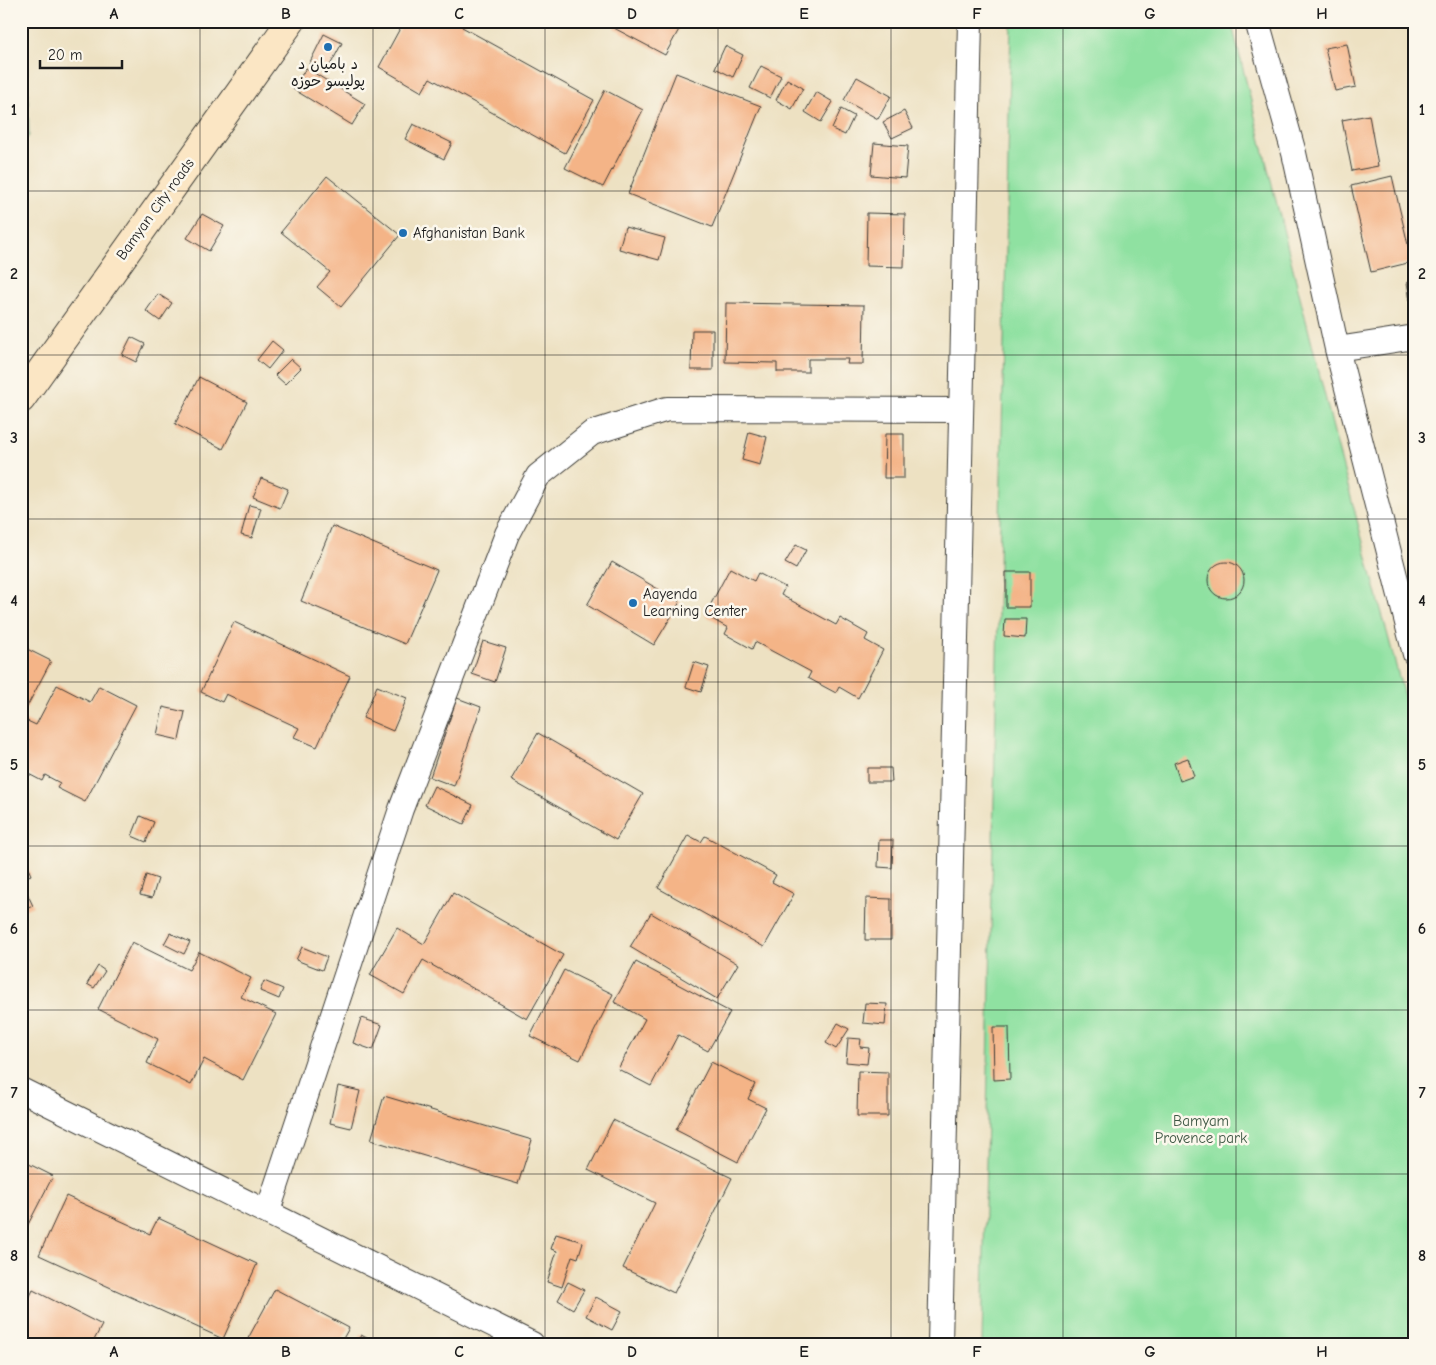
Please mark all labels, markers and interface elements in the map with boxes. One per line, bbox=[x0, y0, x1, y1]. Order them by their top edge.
text: A bbox=[110, 5, 119, 23]
text: B bbox=[281, 5, 291, 23]
text: C bbox=[454, 5, 464, 23]
text: D bbox=[627, 5, 637, 23]
text: E bbox=[799, 5, 809, 23]
text: F bbox=[972, 5, 982, 23]
text: G bbox=[1144, 5, 1156, 23]
text: H bbox=[1316, 5, 1328, 23]
scale bar bbox=[40, 38, 122, 70]
marker: د بامیان د پولیسو حوزه bbox=[322, 41, 334, 53]
text: 20 m bbox=[48, 46, 82, 64]
place label: د بامیان د پولیسو حوزه bbox=[291, 55, 365, 91]
text: 1 bbox=[11, 101, 17, 119]
text: 1 bbox=[1419, 101, 1425, 119]
street label: Bamyan City roads bbox=[112, 155, 198, 263]
place label: Afghanistan Bank bbox=[413, 224, 526, 242]
marker: Afghanistan Bank bbox=[397, 227, 409, 239]
text: 2 bbox=[10, 265, 18, 283]
text: 2 bbox=[1418, 265, 1426, 283]
text: 3 bbox=[10, 429, 18, 447]
text: 3 bbox=[1418, 429, 1426, 447]
place label: Aayenda Learning Center bbox=[643, 585, 747, 620]
text: 4 bbox=[10, 592, 18, 610]
text: 4 bbox=[1418, 592, 1426, 610]
marker: Aayenda Learning Center bbox=[627, 597, 639, 609]
text: 5 bbox=[10, 756, 18, 774]
text: 5 bbox=[1418, 756, 1426, 774]
text: 6 bbox=[10, 920, 18, 938]
text: 6 bbox=[1418, 920, 1426, 938]
text: 7 bbox=[10, 1084, 18, 1102]
text: 7 bbox=[1418, 1084, 1426, 1102]
park label: Bamyam Provence park bbox=[1155, 1112, 1248, 1147]
text: 8 bbox=[10, 1247, 18, 1265]
text: 8 bbox=[1418, 1247, 1426, 1265]
text: A bbox=[110, 1343, 119, 1361]
text: B bbox=[281, 1343, 291, 1361]
text: C bbox=[454, 1343, 464, 1361]
text: D bbox=[627, 1343, 637, 1361]
text: E bbox=[799, 1343, 809, 1361]
text: F bbox=[972, 1343, 982, 1361]
text: G bbox=[1144, 1343, 1156, 1361]
text: H bbox=[1316, 1343, 1328, 1361]

